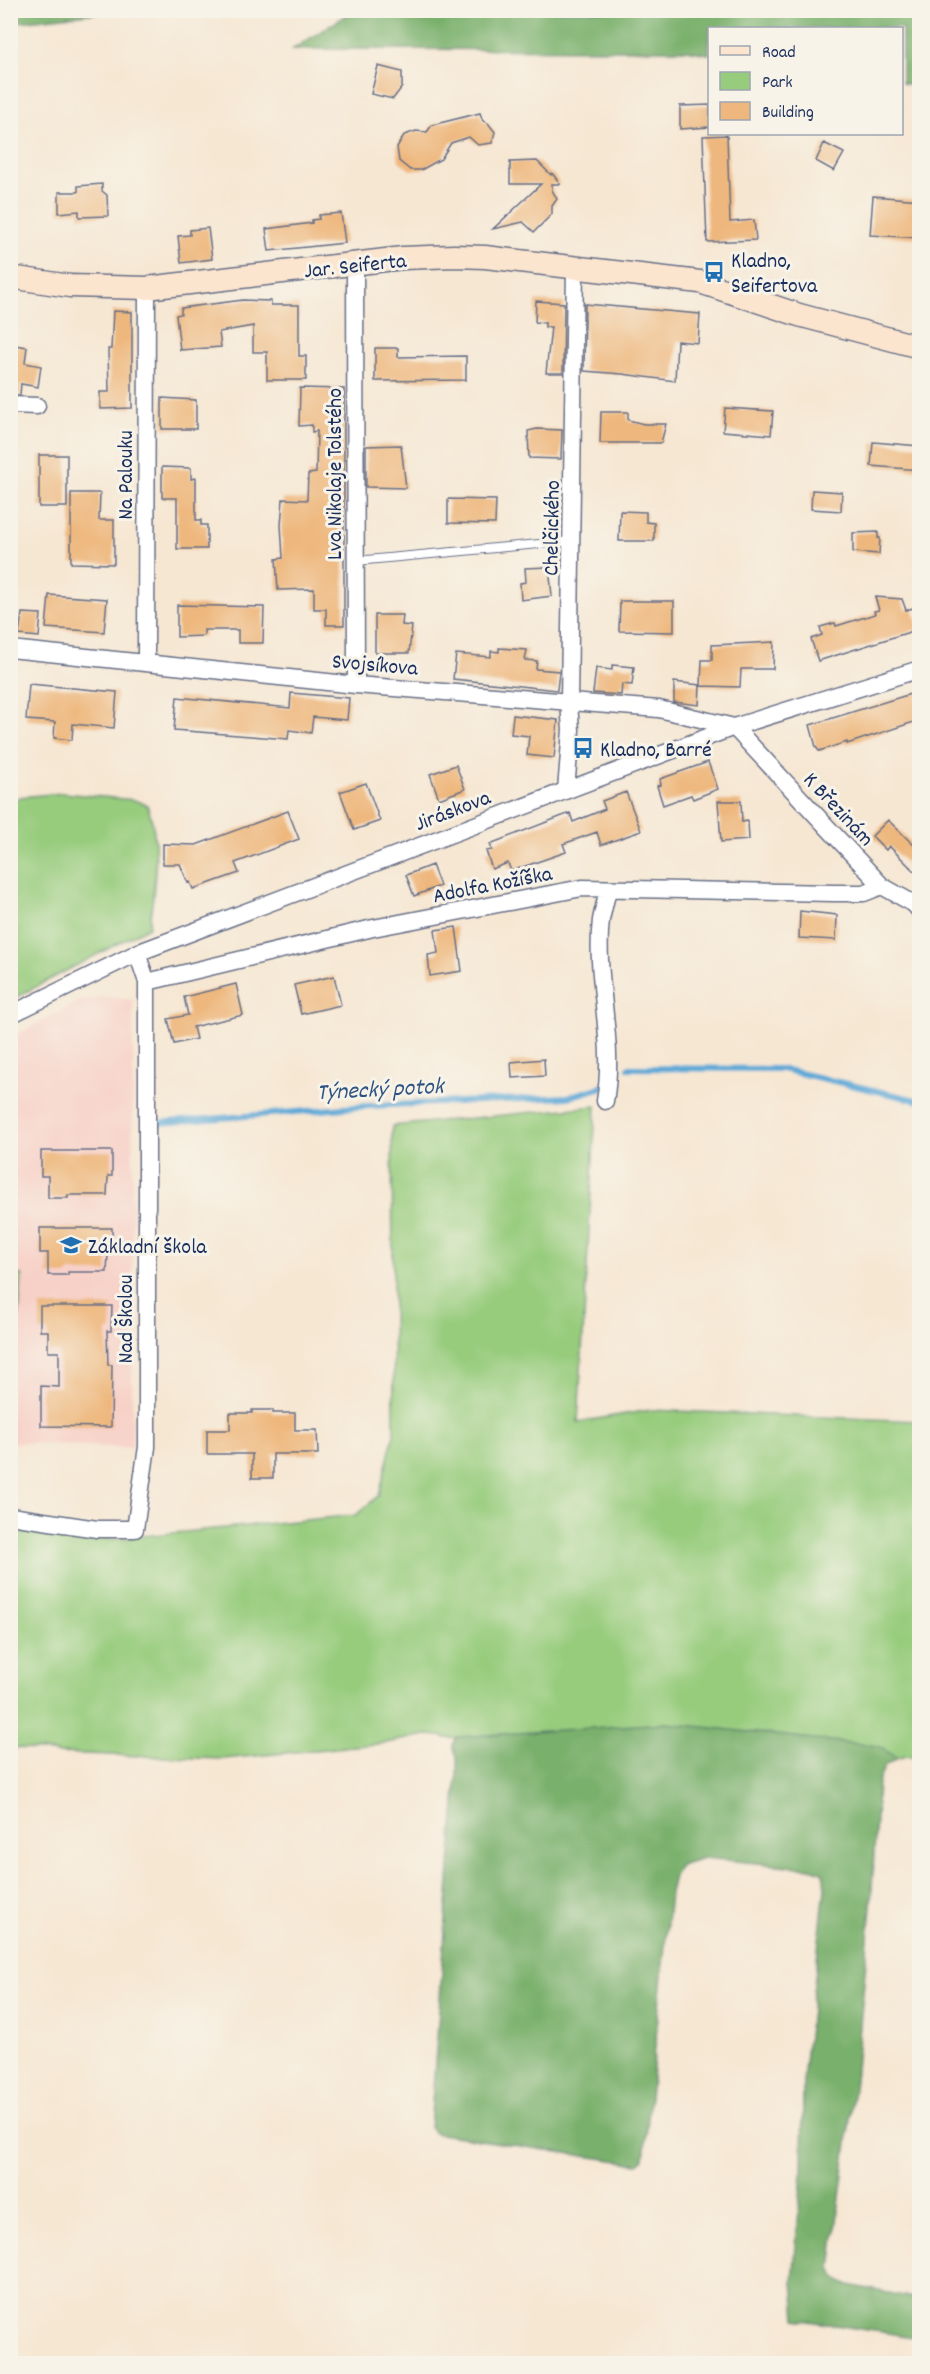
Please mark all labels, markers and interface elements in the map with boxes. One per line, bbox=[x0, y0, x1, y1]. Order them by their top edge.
legend bbox=[708, 27, 903, 135]
text: Road bbox=[762, 41, 796, 66]
text: Park bbox=[762, 71, 793, 96]
text: Building bbox=[762, 101, 814, 126]
street label: Jar. Seiferta bbox=[303, 247, 409, 288]
place label: Kladno, Seifertova bbox=[731, 247, 818, 303]
bus stop icon: Kladno, Seifertova bbox=[702, 260, 726, 284]
street label: Lva Nikolaje Tolstého bbox=[321, 388, 352, 560]
street label: Na Palouku bbox=[112, 430, 143, 520]
street label: Chelčického bbox=[537, 480, 570, 576]
street label: Svojsíkova bbox=[330, 647, 420, 686]
bus stop icon: Kladno, Barré bbox=[571, 736, 595, 760]
place label: Kladno, Barré bbox=[600, 736, 712, 767]
street label: K Březinám bbox=[795, 766, 880, 855]
street label: Jiráskova bbox=[411, 783, 496, 841]
street label: Adolfa Kožíška bbox=[430, 860, 556, 913]
water label: Týnecký potok bbox=[316, 1071, 447, 1111]
school or university icon: Základní škola bbox=[59, 1233, 83, 1257]
place label: Základní škola bbox=[88, 1233, 207, 1264]
street label: Nad Školou bbox=[112, 1275, 143, 1363]

